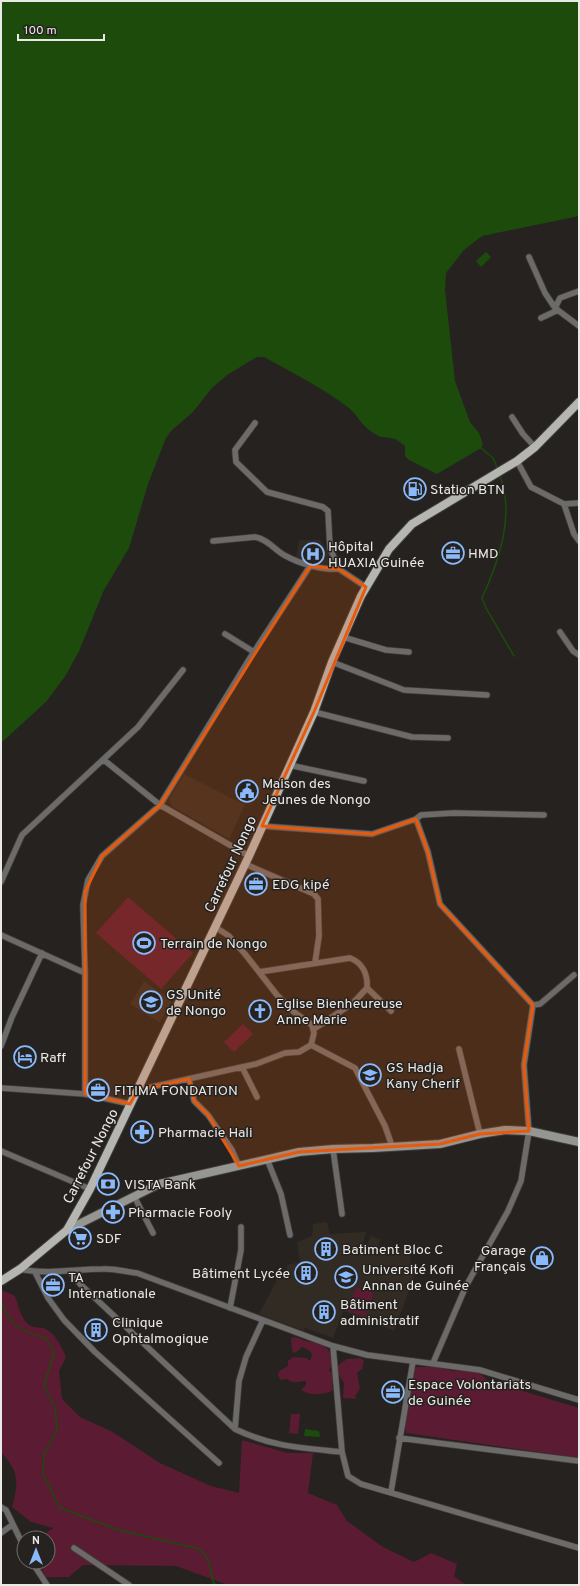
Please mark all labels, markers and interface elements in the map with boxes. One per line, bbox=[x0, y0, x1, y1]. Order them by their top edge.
scale bar bbox=[18, 16, 104, 42]
text: 100 m bbox=[24, 23, 57, 39]
fuel station icon: Station BTN bbox=[402, 476, 428, 502]
place label: Station BTN bbox=[430, 482, 505, 499]
place label: Hôpital HUAXIA Guinée bbox=[328, 539, 425, 572]
office icon: HMD bbox=[440, 540, 466, 566]
hospital icon: Hôpital HUAXIA Guinée bbox=[300, 541, 326, 567]
place label: HMD bbox=[468, 546, 499, 563]
place label: Maison des Jeunes de Nongo bbox=[262, 776, 371, 809]
public building icon: Maison des Jeunes de Nongo bbox=[234, 778, 260, 804]
street label: Carrefour Nongo bbox=[202, 813, 261, 916]
office icon: EDG kipé bbox=[243, 871, 269, 897]
place label: EDG kipé bbox=[272, 877, 329, 894]
sports icon: Terrain de Nongo bbox=[131, 930, 157, 956]
place label: Terrain de Nongo bbox=[160, 936, 267, 953]
place label: GS Unité de Nongo bbox=[166, 987, 226, 1020]
school or university icon: GS Unité de Nongo bbox=[138, 989, 164, 1015]
place label: Eglise Bienheureuse Anne Marie bbox=[276, 996, 403, 1029]
church icon: Eglise Bienheureuse Anne Marie bbox=[247, 998, 273, 1024]
hotel icon: Raff bbox=[12, 1044, 38, 1070]
place label: Raff bbox=[40, 1050, 67, 1067]
place label: GS Hadja Kany Cherif bbox=[386, 1060, 460, 1093]
school or university icon: GS Hadja Kany Cherif bbox=[357, 1062, 383, 1088]
office icon: FITIMA FONDATION bbox=[85, 1077, 111, 1103]
place label: FITIMA FONDATION bbox=[114, 1083, 238, 1100]
street label: Carrefour Nongo bbox=[60, 1106, 123, 1207]
pharmacy icon: Pharmacie Hali bbox=[129, 1119, 155, 1145]
place label: Pharmacie Hali bbox=[158, 1125, 253, 1142]
bank icon: VISTA Bank bbox=[95, 1171, 121, 1197]
place label: VISTA Bank bbox=[124, 1177, 196, 1194]
pharmacy icon: Pharmacie Fooly bbox=[100, 1199, 126, 1225]
place label: Pharmacie Fooly bbox=[128, 1205, 232, 1222]
supermarket icon: SDF bbox=[67, 1225, 93, 1251]
place label: SDF bbox=[96, 1231, 122, 1248]
building icon: Batiment Bloc C bbox=[313, 1236, 339, 1262]
place label: Batiment Bloc C bbox=[342, 1242, 443, 1259]
place label: Garage Français bbox=[474, 1243, 526, 1276]
shop icon: Garage Français bbox=[529, 1245, 555, 1271]
building icon: Bâtiment Lycée bbox=[293, 1260, 319, 1286]
place label: Université Kofi Annan de Guinée bbox=[362, 1262, 469, 1295]
school or university icon: Université Kofi Annan de Guinée bbox=[333, 1264, 359, 1290]
place label: Bâtiment Lycée bbox=[192, 1266, 290, 1283]
place label: TA Internationale bbox=[68, 1270, 156, 1303]
office icon: TA Internationale bbox=[40, 1272, 66, 1298]
place label: Bâtiment administratif bbox=[340, 1297, 419, 1330]
building icon: Bâtiment administratif bbox=[311, 1299, 337, 1325]
place label: Clinique Ophtalmogique bbox=[112, 1315, 209, 1348]
building icon: Clinique Ophtalmogique bbox=[83, 1317, 109, 1343]
place label: Espace Volontariats de Guinée bbox=[408, 1377, 531, 1410]
office icon: Espace Volontariats de Guinée bbox=[380, 1379, 406, 1405]
north arrow bbox=[16, 1530, 56, 1570]
text: N bbox=[32, 1534, 40, 1548]

